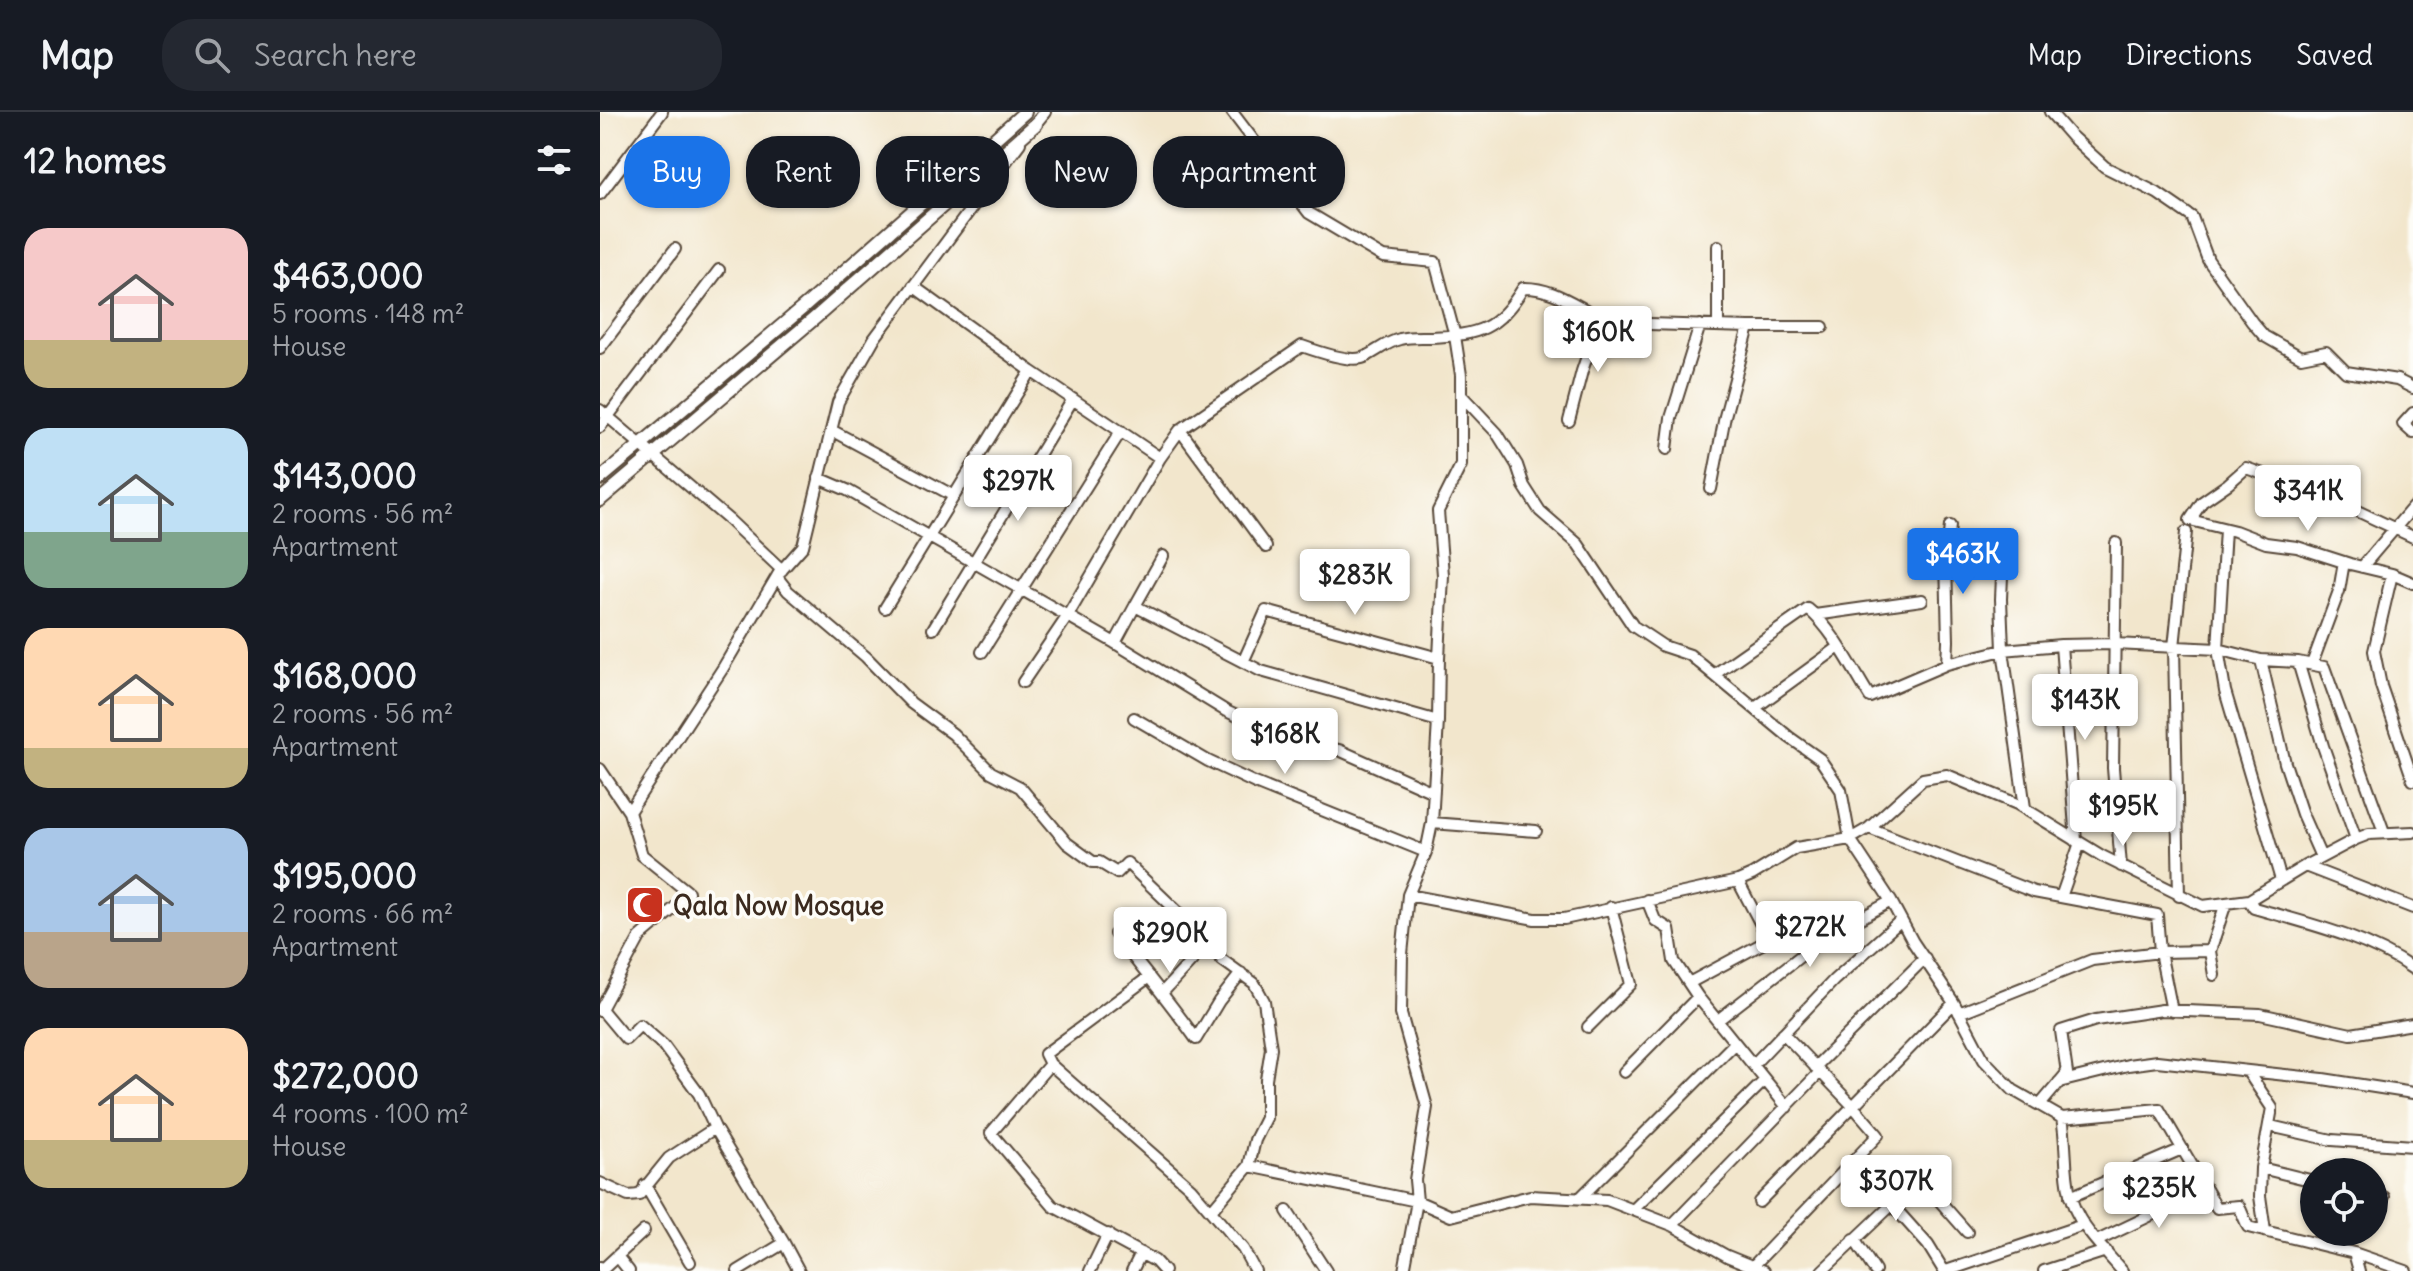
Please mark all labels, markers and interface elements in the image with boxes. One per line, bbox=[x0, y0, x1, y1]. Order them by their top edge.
search box bbox=[162, 19, 722, 91]
text: Map bbox=[40, 32, 114, 79]
icon: search bbox=[190, 33, 234, 77]
text: Search here bbox=[254, 36, 417, 74]
text: Map bbox=[2027, 37, 2082, 73]
text: Directions bbox=[2126, 37, 2252, 73]
text: Saved bbox=[2296, 37, 2373, 73]
chip: Buy bbox=[624, 136, 730, 208]
chip: Rent bbox=[746, 136, 860, 208]
chip: Filters bbox=[876, 136, 1009, 208]
chip: New bbox=[1025, 136, 1137, 208]
chip: Apartment bbox=[1153, 136, 1345, 208]
icon: filters bbox=[532, 138, 576, 182]
text: 12 homes bbox=[24, 139, 167, 182]
text: $463,000 bbox=[272, 254, 424, 297]
icon: home bbox=[88, 260, 184, 356]
text: 5 rooms · 148 m² bbox=[272, 297, 465, 330]
pin: $160K bbox=[1542, 306, 1654, 374]
text: $160K bbox=[1562, 315, 1634, 348]
text: House bbox=[272, 330, 346, 363]
text: $143,000 bbox=[272, 454, 417, 497]
pin: $297K bbox=[962, 455, 1074, 523]
icon: home bbox=[88, 460, 184, 556]
text: $297K bbox=[982, 464, 1054, 497]
pin: $341K bbox=[2252, 465, 2364, 533]
text: $341K bbox=[2273, 474, 2343, 507]
text: 2 rooms · 56 m² bbox=[272, 497, 453, 530]
pin: $463K bbox=[1907, 528, 2019, 596]
text: Apartment bbox=[272, 530, 398, 563]
text: $463K bbox=[1925, 537, 2001, 570]
pin: $283K bbox=[1299, 549, 1411, 617]
text: $283K bbox=[1318, 558, 1392, 591]
text: $168,000 bbox=[272, 654, 417, 697]
icon: home bbox=[88, 660, 184, 756]
pin: $143K bbox=[2029, 674, 2141, 742]
text: $143K bbox=[2050, 683, 2120, 716]
text: 2 rooms · 56 m² bbox=[272, 697, 453, 730]
pin: $168K bbox=[1229, 708, 1341, 776]
text: $168K bbox=[1250, 717, 1320, 750]
text: Apartment bbox=[272, 730, 398, 763]
pin: $195K bbox=[2067, 780, 2179, 848]
text: $195K bbox=[2088, 789, 2158, 822]
text: $195,000 bbox=[272, 854, 417, 897]
icon: home bbox=[88, 860, 184, 956]
mosque icon: Qala Now Mosque bbox=[624, 884, 666, 926]
place label: Qala Now Mosque bbox=[673, 889, 884, 922]
text: 2 rooms · 66 m² bbox=[272, 897, 454, 930]
pin: $272K bbox=[1754, 901, 1866, 969]
pin: $290K bbox=[1114, 907, 1226, 975]
text: $272K bbox=[1774, 910, 1846, 943]
text: $290K bbox=[1132, 916, 1208, 949]
text: Apartment bbox=[272, 930, 398, 963]
text: $272,000 bbox=[272, 1054, 419, 1097]
icon: home bbox=[88, 1060, 184, 1156]
text: 4 rooms · 100 m² bbox=[272, 1097, 469, 1130]
text: House bbox=[272, 1130, 346, 1163]
pin: $307K bbox=[1840, 1155, 1952, 1223]
map controls bbox=[2300, 1158, 2388, 1246]
button: locate bbox=[2300, 1158, 2388, 1246]
pin: $235K bbox=[2103, 1162, 2215, 1230]
text: $307K bbox=[1859, 1164, 1933, 1197]
text: $235K bbox=[2122, 1171, 2196, 1204]

